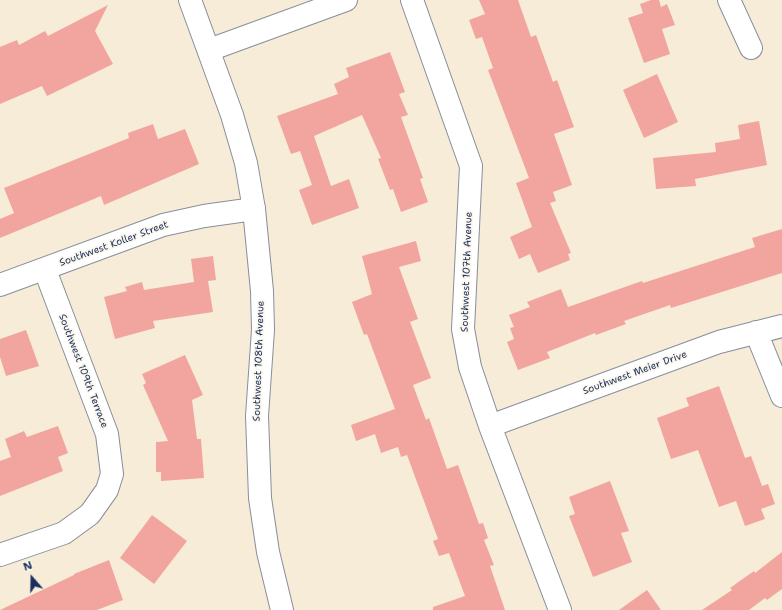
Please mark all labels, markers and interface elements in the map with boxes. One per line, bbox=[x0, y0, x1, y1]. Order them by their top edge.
street label: Southwest 107th Avenue bbox=[459, 212, 475, 332]
street label: Southwest Koller Street bbox=[58, 219, 170, 269]
street label: Southwest 108th Avenue bbox=[251, 300, 267, 422]
street label: Southwest 109th Terrace bbox=[56, 312, 110, 430]
street label: Southwest Meier Drive bbox=[581, 349, 689, 397]
north arrow bbox=[12, 558, 52, 598]
text: N bbox=[21, 558, 34, 575]

